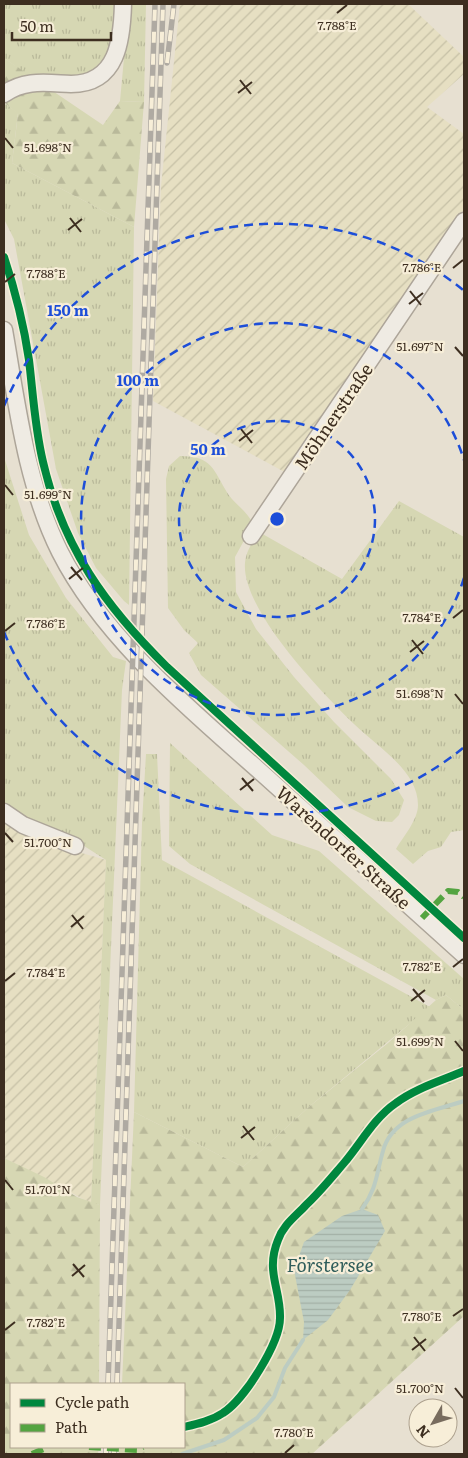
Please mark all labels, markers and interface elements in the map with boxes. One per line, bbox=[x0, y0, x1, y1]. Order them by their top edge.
scale bar bbox=[12, 10, 111, 42]
text: 50 m bbox=[20, 14, 54, 37]
text: 7.788°E bbox=[317, 16, 357, 34]
text: 51.698°N bbox=[24, 138, 72, 156]
text: 7.786°E bbox=[403, 258, 442, 276]
text: 7.788°E bbox=[26, 264, 66, 282]
text: 150 m bbox=[47, 298, 89, 321]
text: 51.697°N bbox=[396, 337, 444, 355]
street label: Möhnerstraße bbox=[287, 357, 379, 475]
text: 100 m bbox=[117, 368, 159, 391]
text: 50 m bbox=[190, 437, 226, 460]
text: 51.699°N bbox=[24, 485, 72, 503]
centre of rings bbox=[268, 510, 286, 528]
text: 7.784°E bbox=[403, 608, 442, 626]
text: 7.786°E bbox=[27, 614, 66, 632]
text: 51.698°N bbox=[396, 684, 444, 702]
street label: Warendorfer Straße bbox=[271, 779, 417, 915]
text: 51.700°N bbox=[24, 833, 72, 851]
text: 7.782°E bbox=[403, 957, 442, 975]
text: 7.784°E bbox=[27, 963, 66, 981]
text: 51.699°N bbox=[396, 1032, 444, 1050]
text: 51.701°N bbox=[25, 1180, 71, 1198]
water label: Förstersee bbox=[287, 1250, 373, 1278]
text: 7.780°E bbox=[402, 1307, 442, 1325]
text: 7.782°E bbox=[27, 1313, 66, 1331]
text: 51.700°N bbox=[396, 1379, 444, 1397]
legend bbox=[10, 1383, 185, 1448]
text: Cycle path bbox=[55, 1390, 130, 1413]
north arrow bbox=[408, 1398, 458, 1448]
text: Path bbox=[55, 1415, 88, 1438]
text: N bbox=[410, 1421, 434, 1443]
text: 7.780°E bbox=[274, 1423, 314, 1441]

